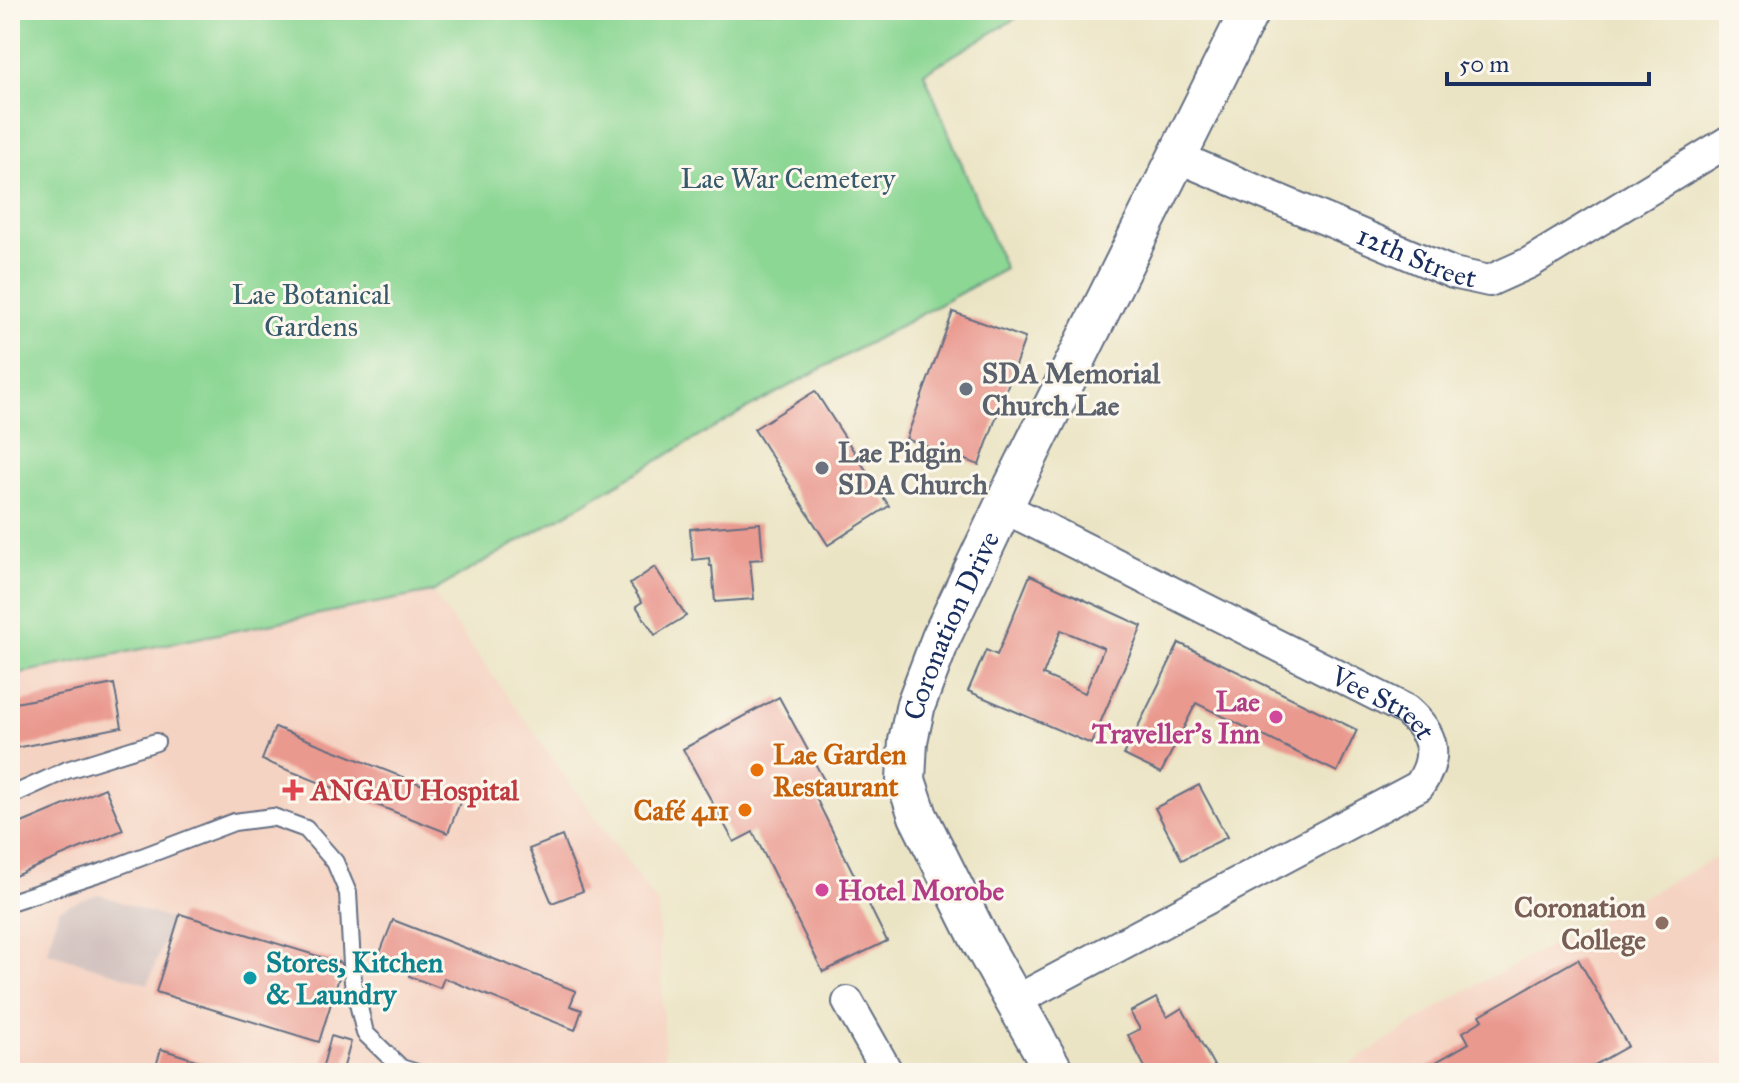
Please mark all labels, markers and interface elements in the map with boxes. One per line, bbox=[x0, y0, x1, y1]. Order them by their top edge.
scale bar bbox=[1447, 36, 1649, 86]
text: 50 m bbox=[1459, 49, 1509, 79]
park label: Lae War Cemetery bbox=[681, 161, 896, 196]
street label: 12th Street bbox=[1352, 218, 1480, 296]
park label: Lae Botanical Gardens bbox=[232, 277, 391, 344]
place label: SDA Memorial Church Lae bbox=[982, 356, 1161, 423]
marker: SDA Memorial Church Lae bbox=[957, 380, 975, 398]
place label: Lae Pidgin SDA Church bbox=[838, 435, 988, 502]
marker: Lae Pidgin SDA Church bbox=[813, 459, 831, 477]
street label: Coronation Drive bbox=[896, 525, 1007, 723]
street label: Vee Street bbox=[1324, 658, 1443, 746]
place label: Lae Traveller's Inn bbox=[1092, 684, 1260, 751]
marker: Lae Traveller's Inn bbox=[1267, 708, 1285, 726]
place label: Lae Garden Restaurant bbox=[773, 737, 907, 804]
marker: Lae Garden Restaurant bbox=[748, 761, 766, 779]
place label: ANGAU Hospital bbox=[309, 773, 519, 808]
marker: ANGAU Hospital bbox=[282, 779, 304, 801]
place label: Café 411 bbox=[633, 793, 729, 828]
marker: Café 411 bbox=[736, 801, 754, 819]
place label: Hotel Morobe bbox=[838, 873, 1004, 908]
marker: Hotel Morobe bbox=[813, 881, 831, 899]
place label: Coronation College bbox=[1514, 890, 1646, 957]
marker: Coronation College bbox=[1653, 914, 1671, 932]
place label: Stores, Kitchen & Laundry bbox=[266, 945, 443, 1012]
marker: Stores, Kitchen & Laundry bbox=[241, 969, 259, 987]

